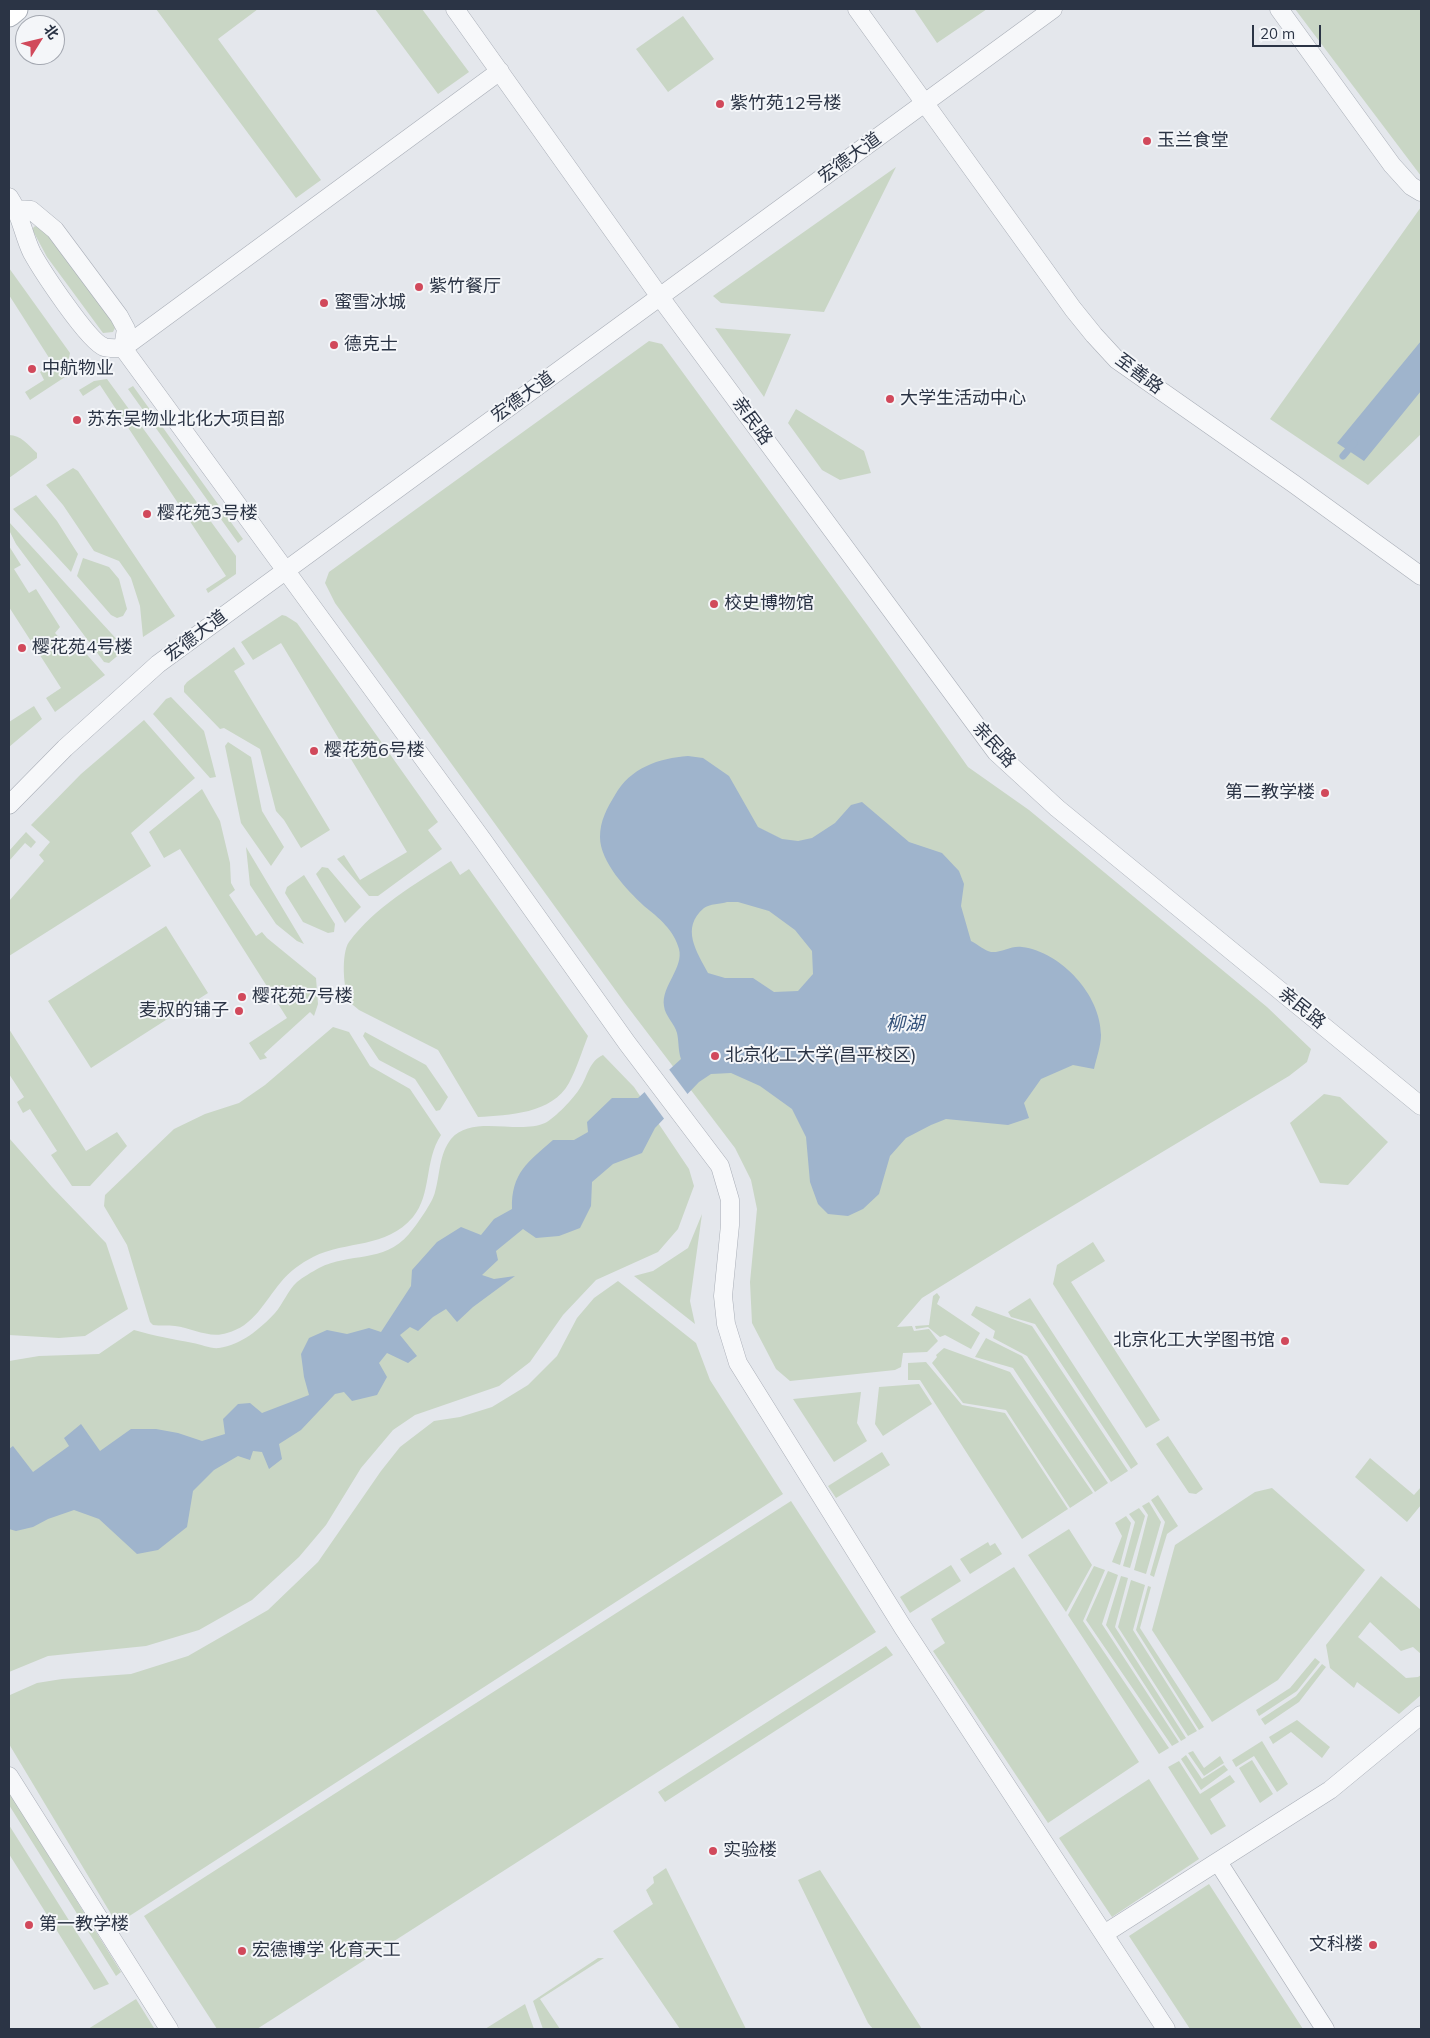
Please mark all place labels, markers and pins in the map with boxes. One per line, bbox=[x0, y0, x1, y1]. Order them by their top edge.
place label: 紫竹苑12号楼 bbox=[730, 93, 842, 115]
marker: 紫竹苑12号楼 bbox=[714, 98, 726, 110]
place label: 玉兰食堂 bbox=[1157, 130, 1229, 152]
marker: 玉兰食堂 bbox=[1141, 135, 1153, 147]
place label: 紫竹餐厅 bbox=[429, 276, 501, 298]
marker: 紫竹餐厅 bbox=[413, 281, 425, 293]
place label: 蜜雪冰城 bbox=[334, 292, 406, 314]
marker: 蜜雪冰城 bbox=[318, 297, 330, 309]
place label: 德克士 bbox=[344, 334, 398, 356]
marker: 德克士 bbox=[328, 339, 340, 351]
place label: 中航物业 bbox=[42, 358, 114, 380]
marker: 中航物业 bbox=[26, 363, 38, 375]
place label: 大学生活动中心 bbox=[900, 388, 1026, 410]
marker: 大学生活动中心 bbox=[884, 393, 896, 405]
place label: 苏东吴物业北化大项目部 bbox=[87, 409, 285, 431]
marker: 苏东吴物业北化大项目部 bbox=[71, 414, 83, 426]
place label: 樱花苑3号楼 bbox=[157, 503, 258, 525]
marker: 樱花苑3号楼 bbox=[141, 508, 153, 520]
place label: 校史博物馆 bbox=[724, 593, 814, 615]
marker: 校史博物馆 bbox=[708, 598, 720, 610]
place label: 樱花苑4号楼 bbox=[32, 637, 133, 659]
marker: 樱花苑4号楼 bbox=[16, 642, 28, 654]
place label: 樱花苑6号楼 bbox=[324, 740, 425, 762]
marker: 樱花苑6号楼 bbox=[308, 745, 320, 757]
place label: 第二教学楼 bbox=[1225, 782, 1315, 804]
marker: 第二教学楼 bbox=[1319, 787, 1331, 799]
place label: 樱花苑7号楼 bbox=[252, 986, 353, 1008]
marker: 樱花苑7号楼 bbox=[236, 991, 248, 1003]
place label: 麦叔的铺子 bbox=[139, 1000, 229, 1022]
marker: 麦叔的铺子 bbox=[233, 1005, 245, 1017]
place label: 北京化工大学(昌平校区) bbox=[725, 1045, 916, 1067]
marker: 北京化工大学(昌平校区) bbox=[709, 1050, 721, 1062]
place label: 北京化工大学图书馆 bbox=[1113, 1330, 1275, 1352]
marker: 北京化工大学图书馆 bbox=[1279, 1335, 1291, 1347]
place label: 实验楼 bbox=[723, 1840, 777, 1862]
marker: 实验楼 bbox=[707, 1845, 719, 1857]
place label: 第一教学楼 bbox=[39, 1914, 129, 1936]
marker: 第一教学楼 bbox=[23, 1919, 35, 1931]
place label: 文科楼 bbox=[1309, 1934, 1363, 1956]
marker: 文科楼 bbox=[1367, 1939, 1379, 1951]
place label: 宏德博学 化育天工 bbox=[252, 1940, 401, 1962]
marker: 宏德博学 化育天工 bbox=[236, 1945, 248, 1957]

